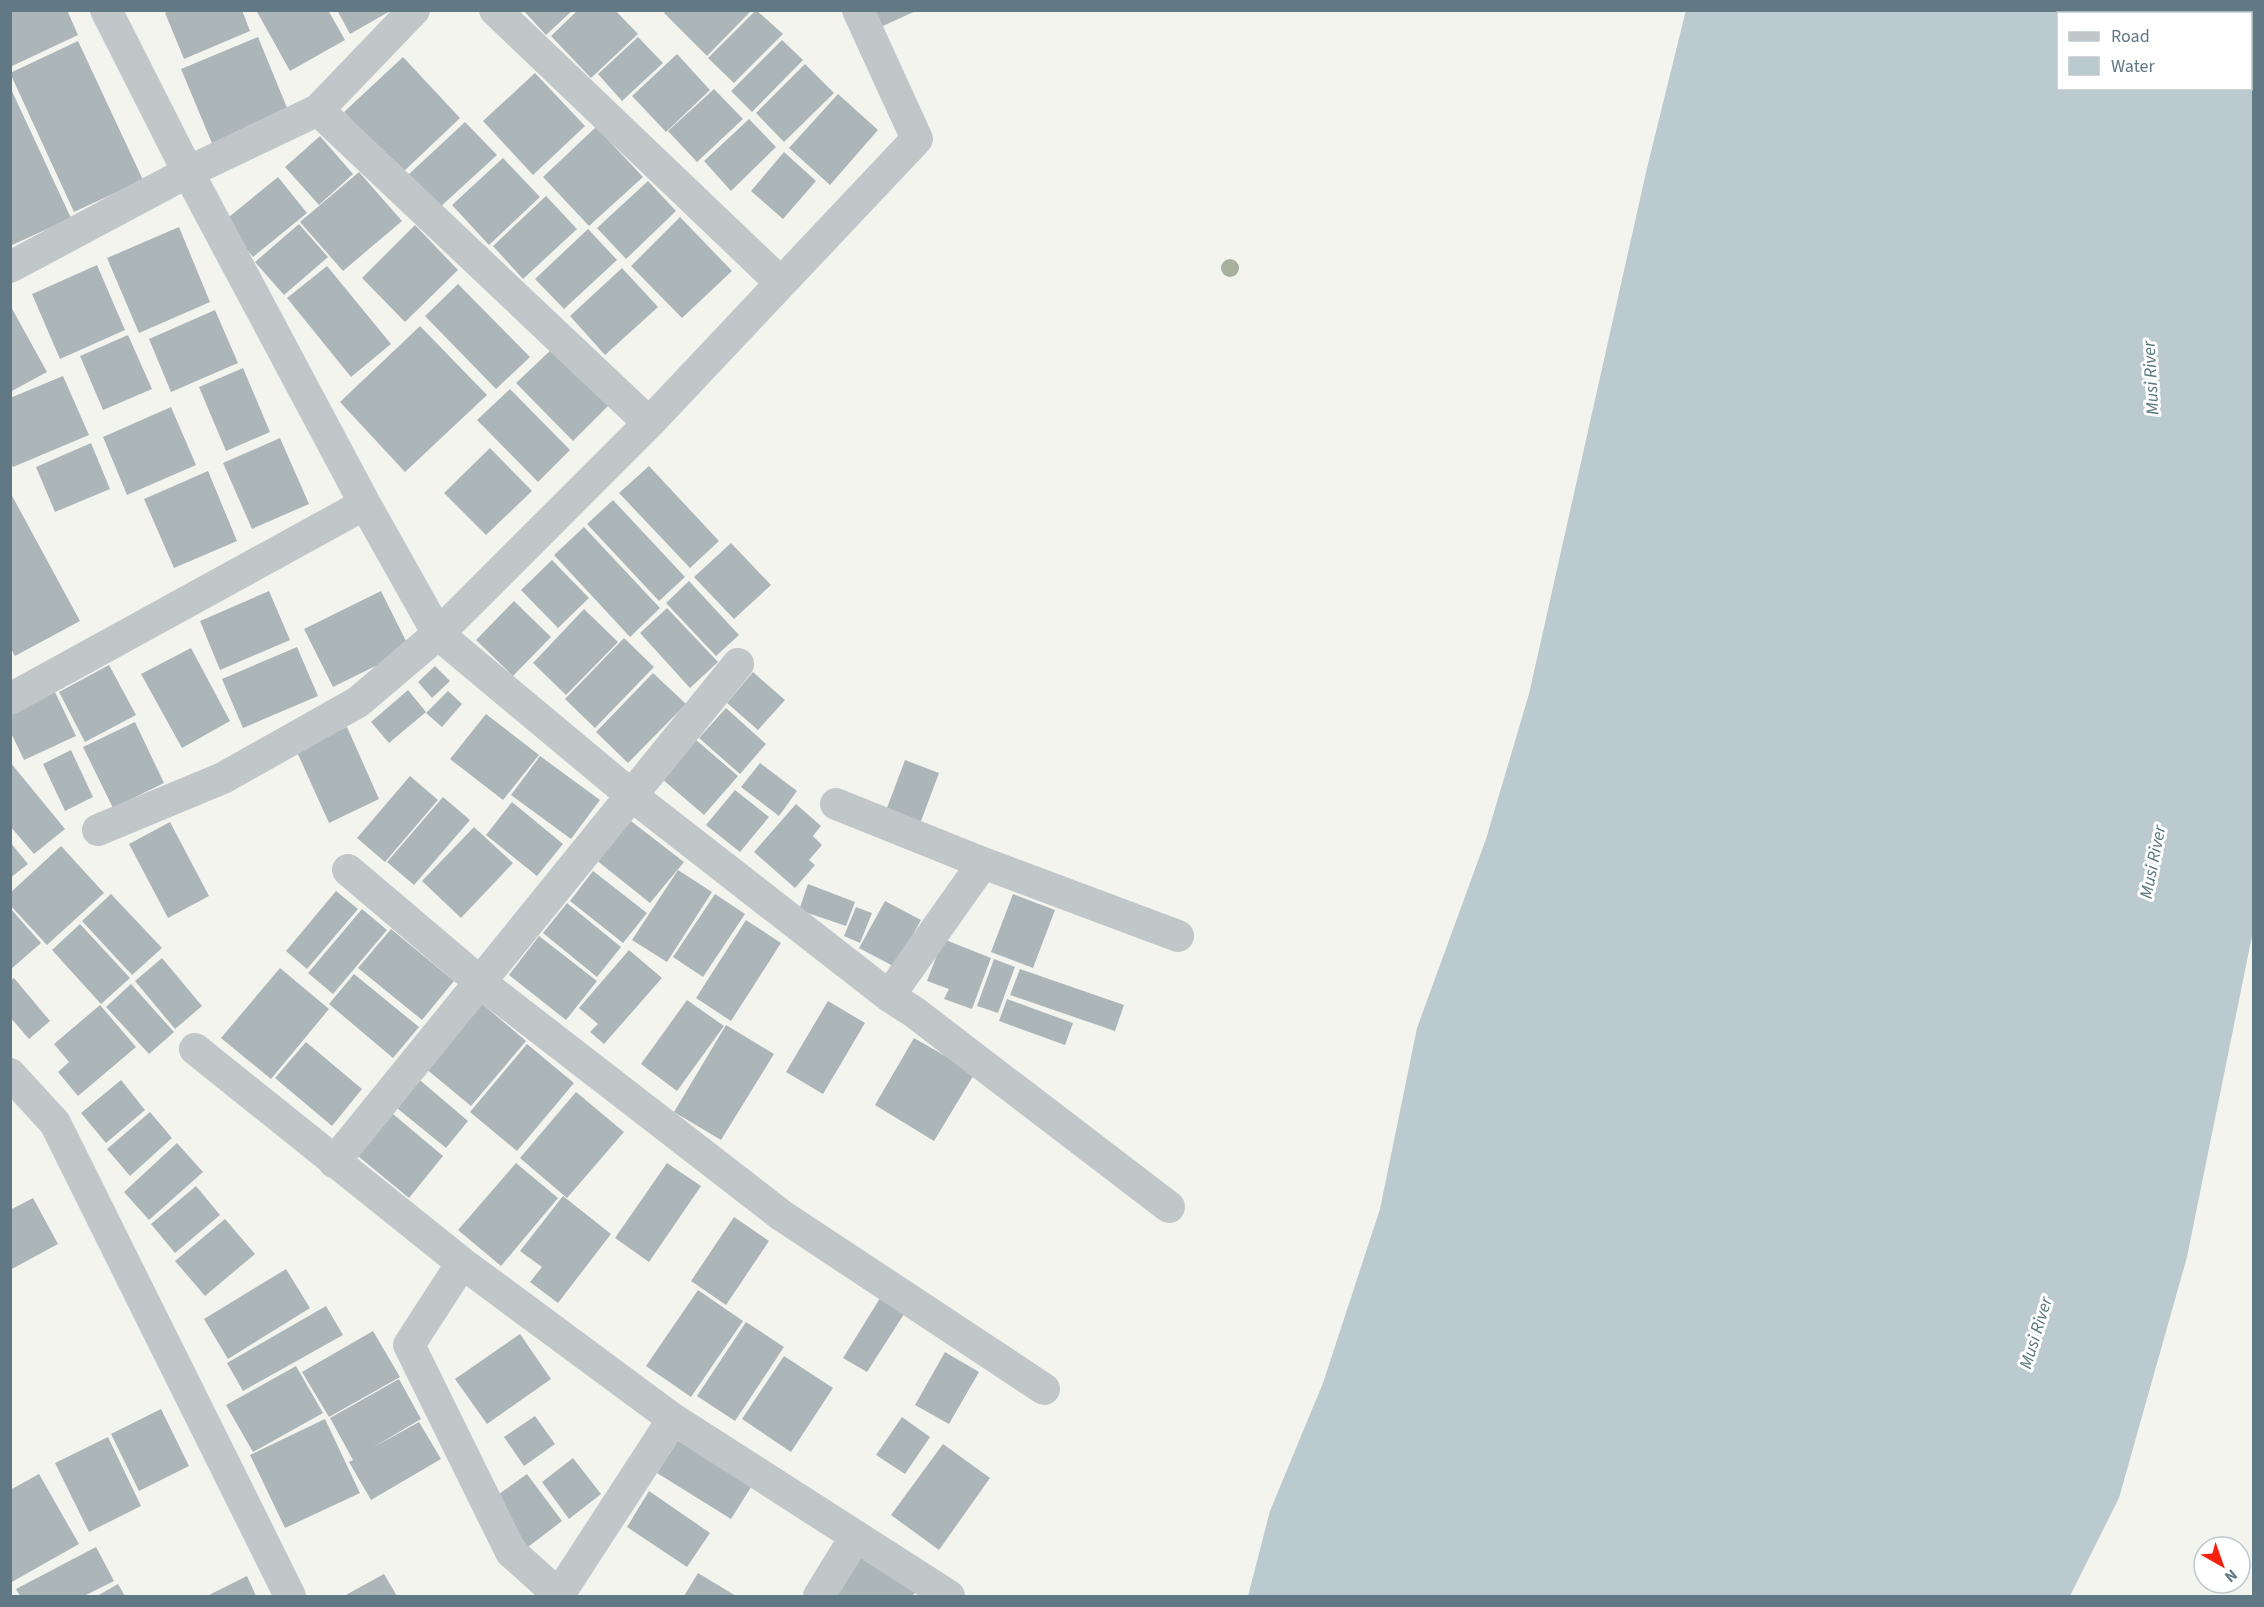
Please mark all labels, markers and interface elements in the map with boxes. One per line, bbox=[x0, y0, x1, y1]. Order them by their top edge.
legend bbox=[2057, 12, 2252, 90]
text: Road bbox=[2111, 24, 2150, 49]
text: Water bbox=[2111, 54, 2155, 79]
water label: Musi River bbox=[2137, 339, 2165, 416]
water label: Musi River bbox=[2134, 822, 2173, 901]
water label: Musi River bbox=[2013, 1293, 2059, 1372]
north arrow bbox=[2192, 1535, 2252, 1595]
text: N bbox=[2220, 1564, 2242, 1588]

